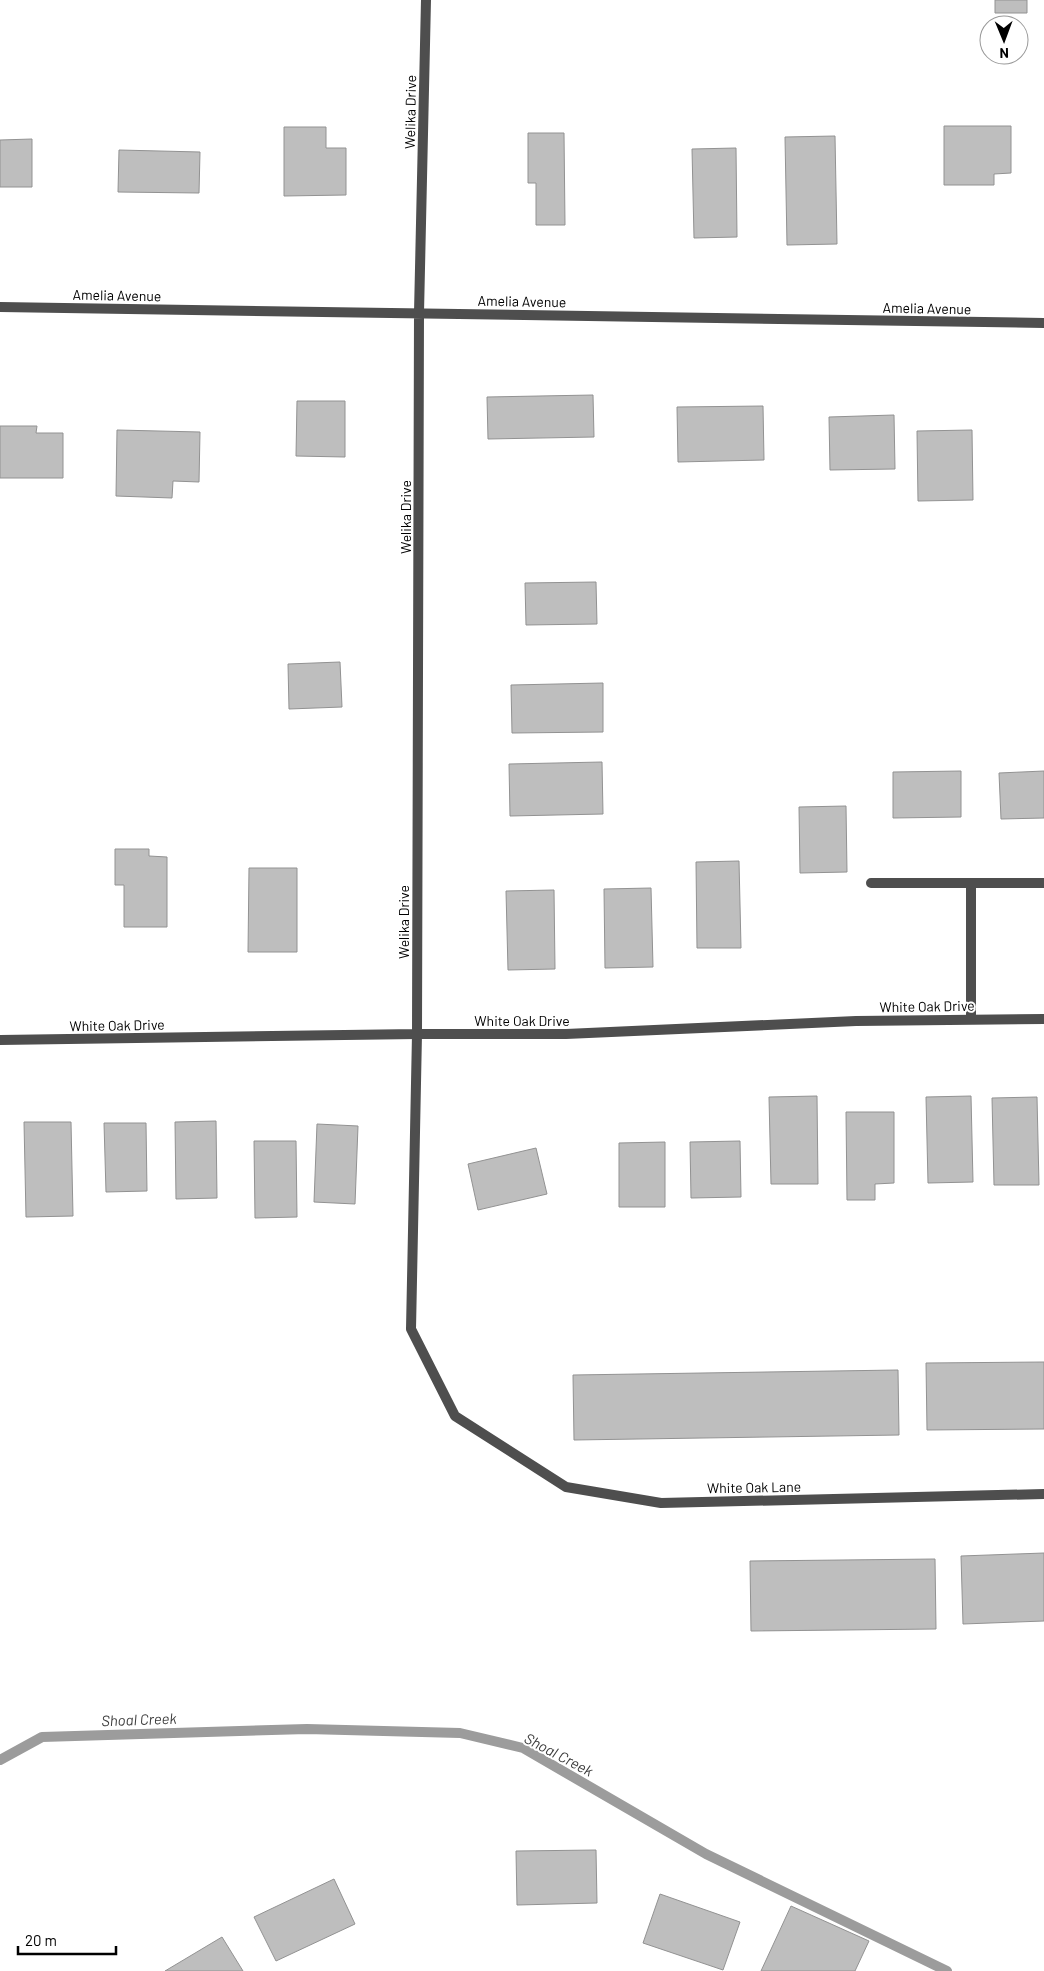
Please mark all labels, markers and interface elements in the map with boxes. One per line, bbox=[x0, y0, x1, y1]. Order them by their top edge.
north arrow bbox=[979, 15, 1029, 65]
text: N bbox=[999, 45, 1009, 62]
street label: Welika Drive bbox=[401, 75, 419, 149]
street label: Amelia Avenue bbox=[73, 286, 161, 304]
street label: Amelia Avenue bbox=[478, 292, 566, 310]
street label: Amelia Avenue bbox=[883, 299, 971, 317]
street label: Welika Drive bbox=[397, 480, 414, 554]
street label: Welika Drive bbox=[395, 885, 412, 959]
street label: White Oak Drive bbox=[879, 997, 975, 1015]
street label: White Oak Drive bbox=[474, 1012, 570, 1029]
street label: White Oak Drive bbox=[69, 1016, 165, 1034]
street label: White Oak Lane bbox=[707, 1478, 801, 1496]
water label: Shoal Creek bbox=[101, 1709, 178, 1729]
water label: Shoal Creek bbox=[522, 1728, 597, 1780]
scale bar bbox=[18, 1924, 115, 1956]
text: 20 m bbox=[25, 1931, 57, 1949]

